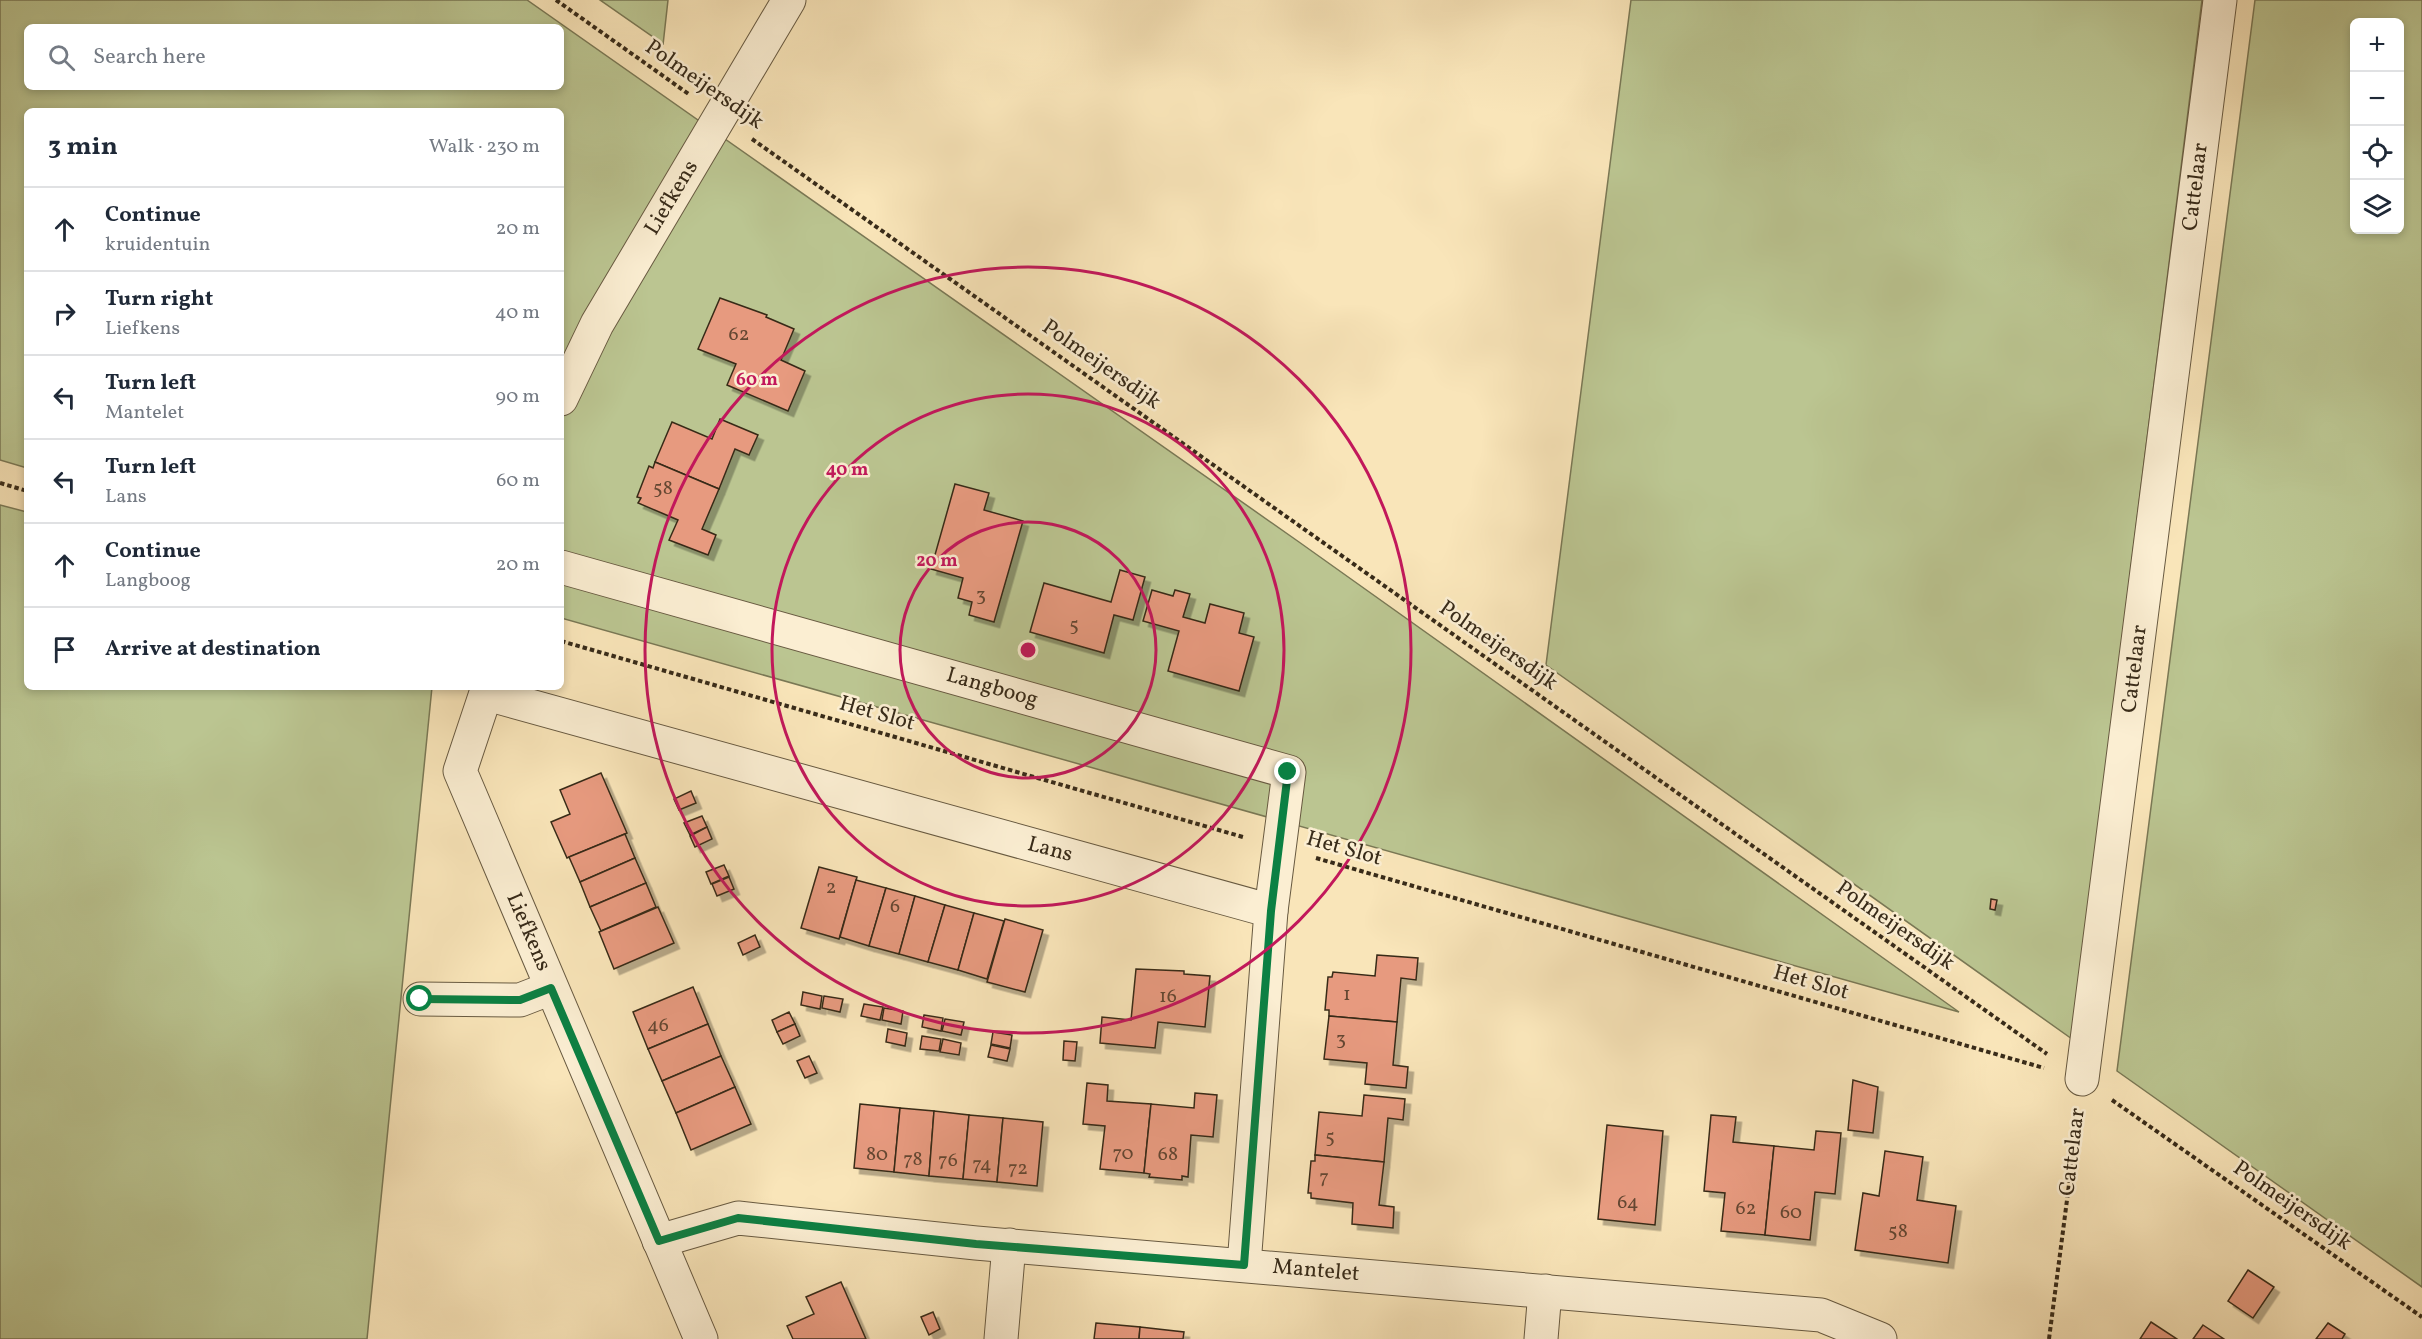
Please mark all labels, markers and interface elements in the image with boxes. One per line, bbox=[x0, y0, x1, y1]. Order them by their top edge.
map controls bbox=[2350, 18, 2404, 234]
button: + bbox=[2350, 18, 2404, 72]
search box bbox=[24, 24, 564, 90]
street label: Polmeijersdijk bbox=[638, 32, 770, 138]
icon: search bbox=[45, 41, 78, 74]
text: Search here bbox=[93, 42, 206, 73]
button: − bbox=[2350, 72, 2404, 126]
button: locate bbox=[2350, 126, 2404, 180]
text: 3 min bbox=[48, 129, 118, 165]
text: Walk · 230 m bbox=[429, 133, 540, 161]
street label: Cattelaar bbox=[2175, 141, 2217, 233]
street label: Liefkens bbox=[637, 155, 707, 241]
button: layers bbox=[2350, 180, 2404, 234]
text: Continue bbox=[105, 200, 201, 231]
icon: ahead bbox=[48, 213, 81, 246]
text: 20 m bbox=[496, 215, 540, 243]
text: kruidentuin bbox=[105, 231, 211, 259]
text: Turn right bbox=[105, 284, 213, 315]
icon: right bbox=[48, 297, 81, 330]
text: 40 m bbox=[495, 299, 540, 327]
street label: Polmeijersdijk bbox=[1035, 312, 1167, 418]
text: Liefkens bbox=[105, 315, 180, 343]
house number: 62 bbox=[729, 321, 749, 349]
text: Turn left bbox=[105, 368, 196, 399]
text: 60 m bbox=[736, 368, 778, 393]
icon: left bbox=[48, 381, 81, 414]
text: 90 m bbox=[496, 383, 540, 411]
text: Mantelet bbox=[105, 399, 184, 427]
text: Turn left bbox=[105, 452, 196, 483]
text: 40 m bbox=[826, 458, 868, 483]
icon: left bbox=[48, 465, 81, 498]
text: 60 m bbox=[496, 467, 540, 495]
house number: 58 bbox=[653, 475, 673, 503]
text: Lans bbox=[105, 483, 147, 511]
text: Continue bbox=[105, 536, 201, 567]
icon: ahead bbox=[48, 549, 81, 582]
text: 20 m bbox=[916, 549, 958, 574]
text: 20 m bbox=[496, 551, 540, 579]
text: Langboog bbox=[105, 567, 191, 595]
house number: 3 bbox=[976, 582, 986, 610]
street label: Polmeijersdijk bbox=[1432, 593, 1564, 699]
house number: 5 bbox=[1069, 612, 1079, 640]
street label: Cattelaar bbox=[2114, 623, 2156, 715]
icon: arrive bbox=[48, 633, 81, 666]
text: Arrive at destination bbox=[105, 634, 321, 665]
centre of rings bbox=[1018, 640, 1038, 660]
street label: Langboog bbox=[942, 660, 1042, 716]
street label: Het Slot bbox=[836, 688, 919, 740]
route end bbox=[1274, 758, 1300, 784]
street label: Het Slot bbox=[1303, 823, 1386, 875]
street label: Lans bbox=[1024, 829, 1076, 871]
street label: Polmeijersdijk bbox=[1829, 873, 1961, 979]
house number: 2 bbox=[826, 874, 836, 902]
street label: Liefkens bbox=[498, 888, 558, 976]
house number: 6 bbox=[890, 893, 900, 921]
street label: Het Slot bbox=[1770, 957, 1853, 1009]
house number: 1 bbox=[1343, 981, 1351, 1009]
house number: 16 bbox=[1159, 983, 1177, 1011]
route start bbox=[406, 985, 432, 1011]
house number: 46 bbox=[647, 1012, 669, 1040]
house number: 3 bbox=[1336, 1026, 1346, 1054]
street label: Cattelaar bbox=[2052, 1106, 2094, 1198]
house number: 5 bbox=[1325, 1124, 1335, 1152]
house number: 70 bbox=[1113, 1140, 1133, 1168]
house number: 80 bbox=[866, 1141, 888, 1169]
house number: 68 bbox=[1158, 1141, 1178, 1169]
house number: 78 bbox=[903, 1146, 923, 1174]
house number: 76 bbox=[938, 1147, 958, 1175]
house number: 74 bbox=[972, 1151, 992, 1179]
street label: Polmeijersdijk bbox=[2226, 1153, 2358, 1259]
house number: 72 bbox=[1008, 1155, 1028, 1183]
house number: 7 bbox=[1319, 1164, 1329, 1192]
house number: 64 bbox=[1617, 1189, 1639, 1217]
house number: 62 bbox=[1736, 1195, 1756, 1223]
house number: 60 bbox=[1780, 1199, 1802, 1227]
house number: 58 bbox=[1888, 1218, 1908, 1246]
street label: Mantelet bbox=[1271, 1252, 1361, 1290]

